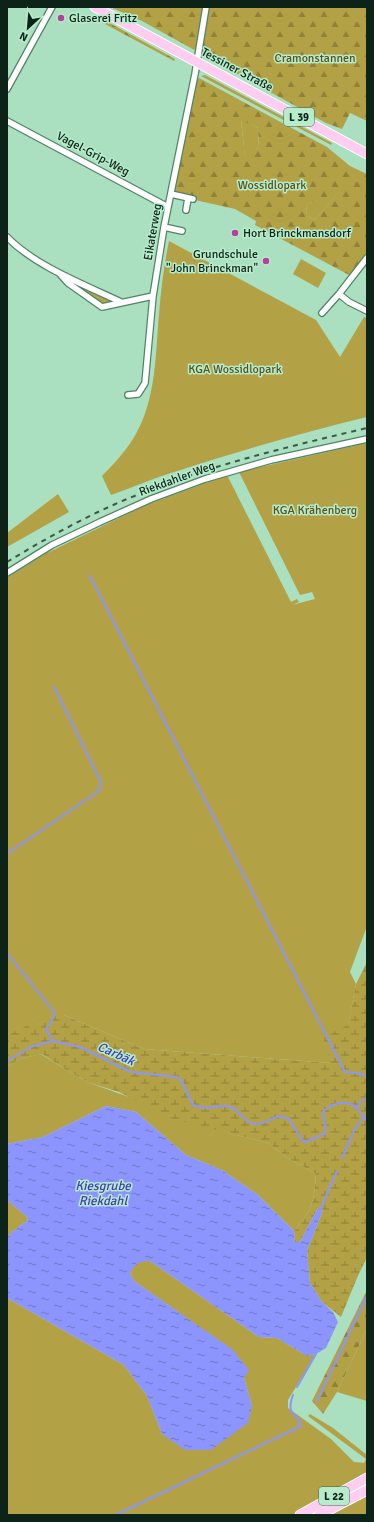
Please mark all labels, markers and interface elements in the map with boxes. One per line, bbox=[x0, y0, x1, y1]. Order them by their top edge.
north arrow bbox=[8, 8, 48, 48]
place label: Glaserei Fritz bbox=[69, 11, 137, 26]
marker: Glaserei Fritz bbox=[56, 13, 66, 23]
text: N bbox=[18, 29, 30, 44]
street label: Tessiner Straße bbox=[199, 45, 275, 95]
park label: Cramonstannen bbox=[274, 51, 356, 66]
road number: L 39 bbox=[284, 108, 314, 126]
street label: Vagel-Grip-Weg bbox=[54, 128, 132, 180]
park label: Wossidlopark bbox=[238, 178, 306, 193]
street label: Eikaterweg bbox=[141, 202, 165, 262]
place label: Hort Brinckmansdorf bbox=[243, 226, 352, 241]
marker: Hort Brinckmansdorf bbox=[230, 228, 240, 238]
place label: Grundschule "John Brinckman" bbox=[166, 247, 258, 276]
marker: Grundschule "John Brinckman" bbox=[261, 256, 271, 266]
park label: KGA Wossidlopark bbox=[188, 362, 282, 377]
street label: Riekdahler Weg bbox=[137, 458, 217, 500]
park label: KGA Krähenberg bbox=[273, 503, 357, 518]
water label: Carbäk bbox=[95, 1039, 138, 1070]
water label: Kiesgrube Riekdahl bbox=[75, 1178, 132, 1209]
road number: L 22 bbox=[319, 1487, 349, 1505]

